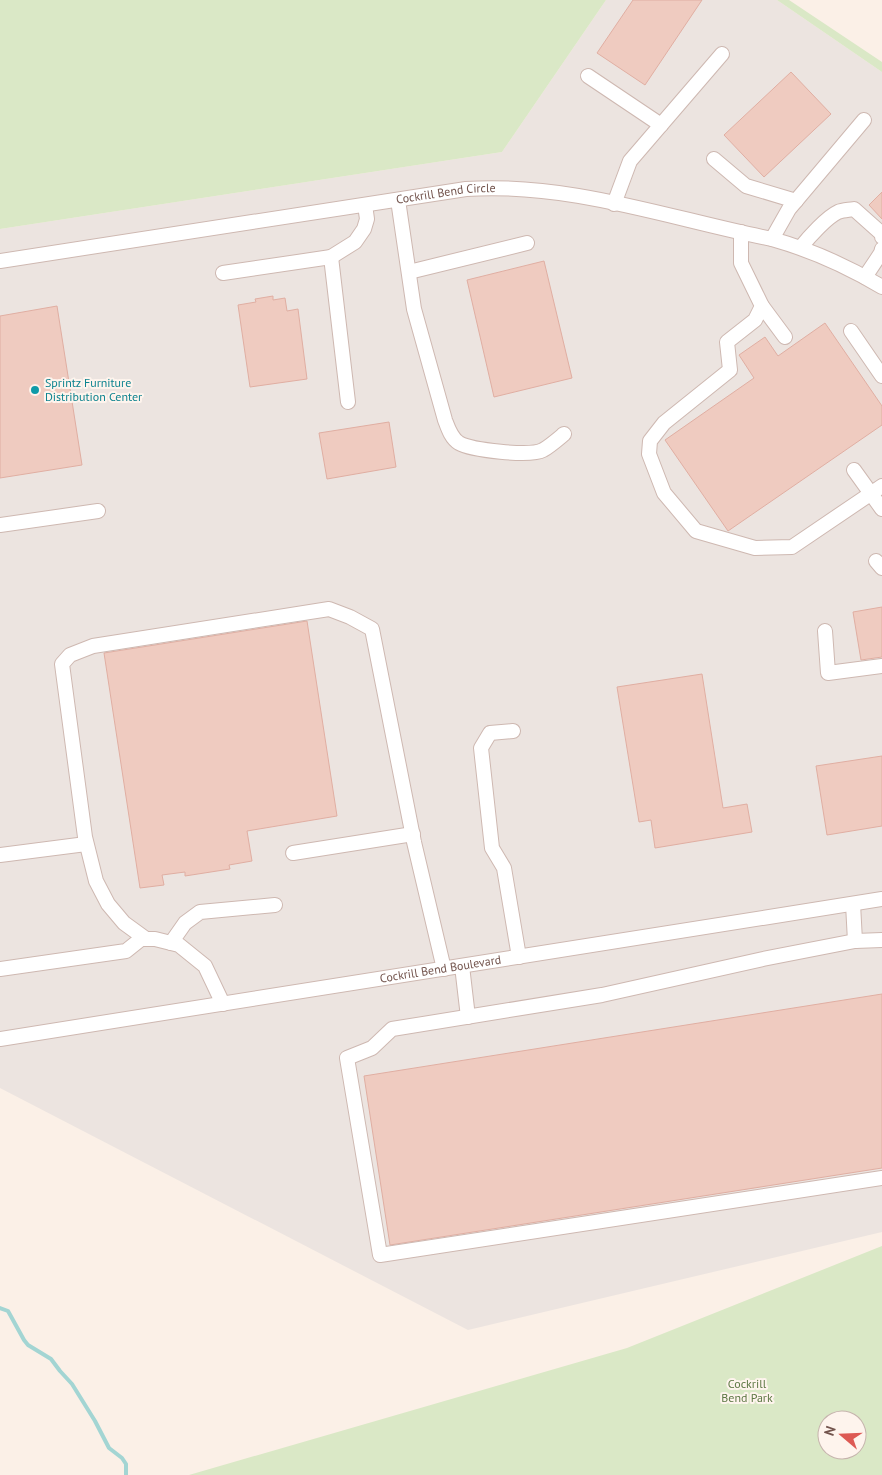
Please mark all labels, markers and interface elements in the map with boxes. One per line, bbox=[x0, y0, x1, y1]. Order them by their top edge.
street label: Cockrill Bend Circle bbox=[395, 180, 496, 207]
place label: Sprintz Furniture Distribution Center bbox=[45, 375, 142, 404]
marker: Sprintz Furniture Distribution Center bbox=[29, 384, 41, 396]
street label: Cockrill Bend Boulevard bbox=[379, 952, 502, 986]
park label: Cockrill Bend Park bbox=[721, 1376, 773, 1405]
north arrow bbox=[817, 1410, 867, 1460]
text: N bbox=[820, 1423, 840, 1438]

